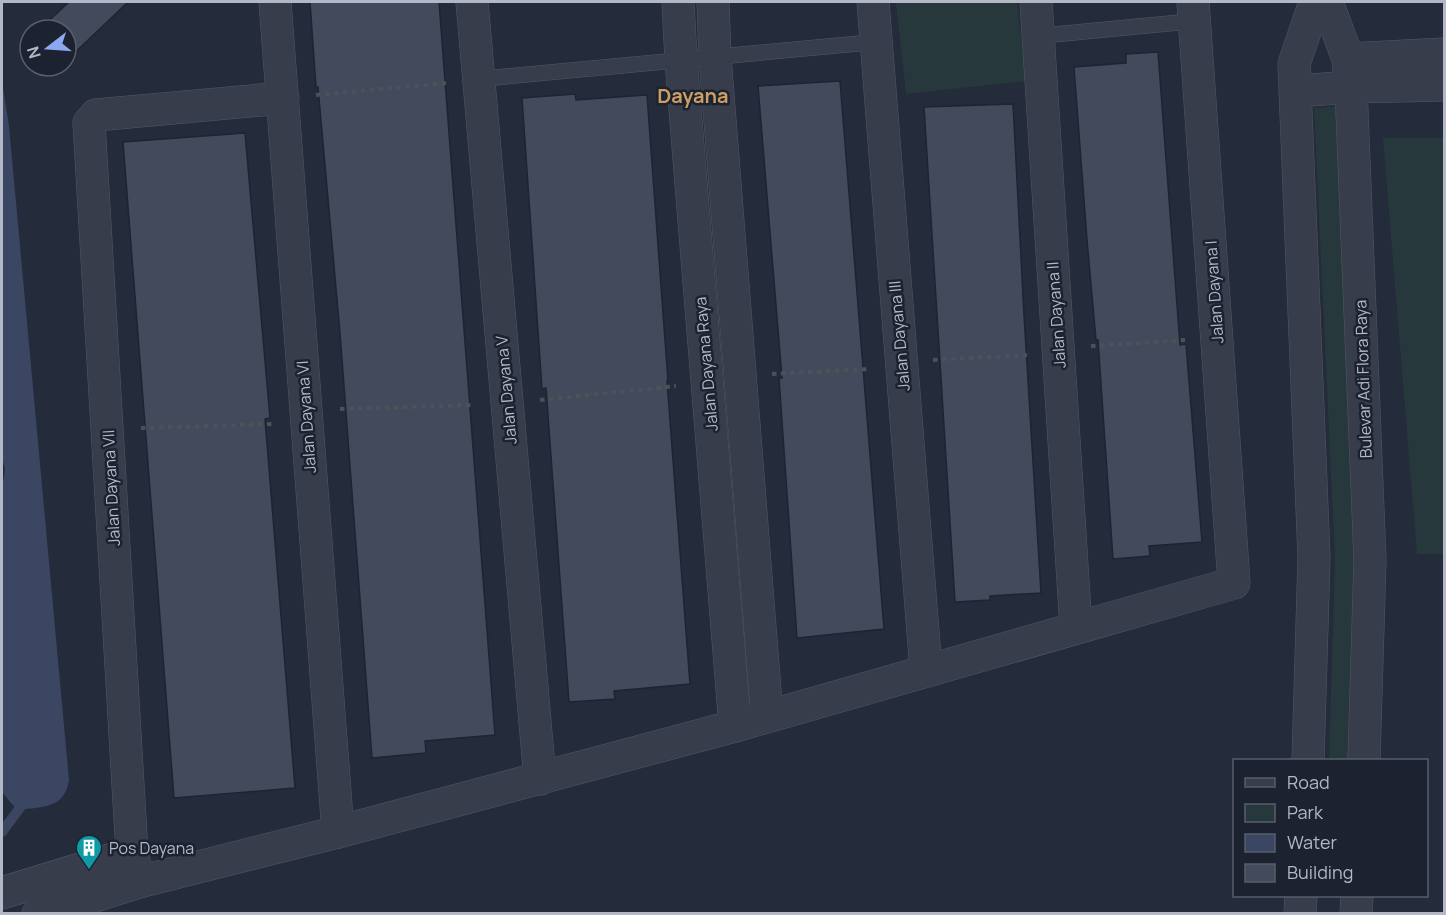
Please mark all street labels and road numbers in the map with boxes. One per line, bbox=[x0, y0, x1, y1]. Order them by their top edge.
street label: Jalan Dayana I bbox=[1199, 240, 1229, 344]
street label: Jalan Dayana II bbox=[1041, 261, 1071, 369]
street label: Jalan Dayana III bbox=[883, 280, 915, 392]
street label: Jalan Dayana Raya bbox=[689, 296, 723, 432]
street label: Bulevar Adi Flora Raya bbox=[1349, 299, 1377, 459]
street label: Jalan Dayana V bbox=[490, 334, 522, 445]
street label: Jalan Dayana VI bbox=[291, 360, 321, 474]
street label: Jalan Dayana VII bbox=[97, 429, 125, 547]

